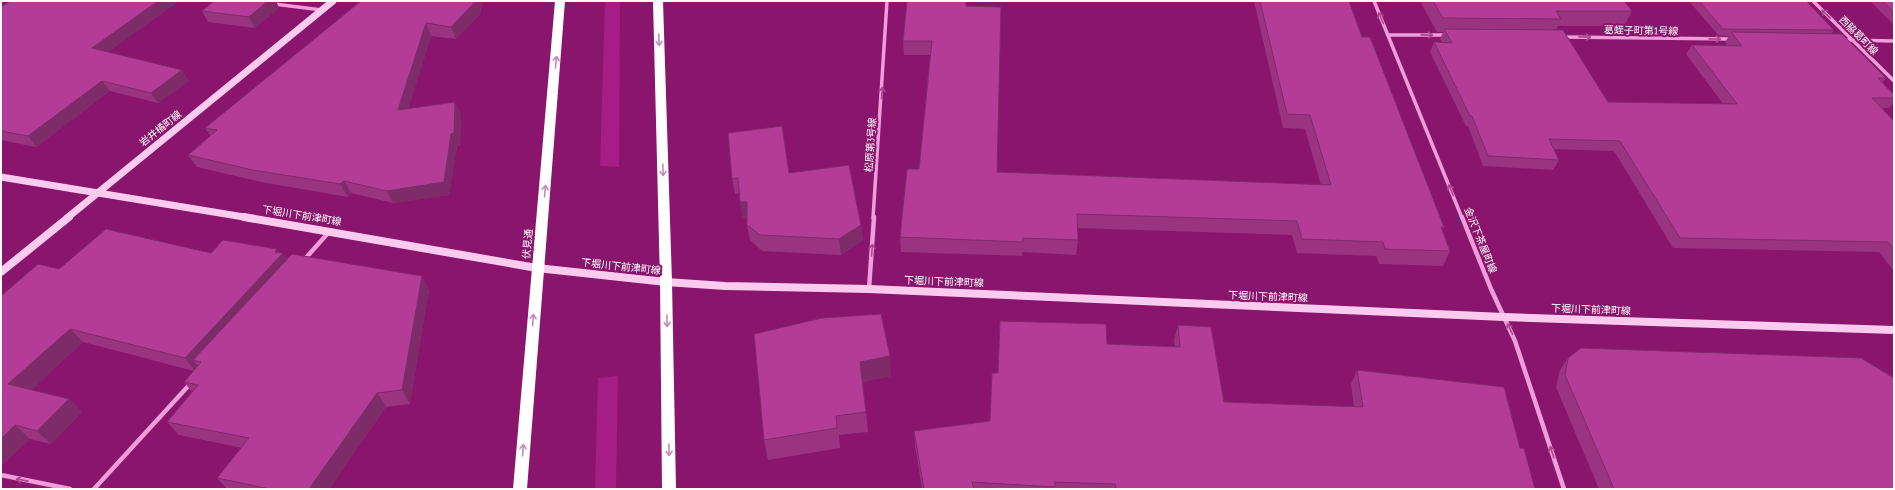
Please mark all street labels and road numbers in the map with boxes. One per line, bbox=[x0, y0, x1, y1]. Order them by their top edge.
street label: 西脇葛町線 bbox=[1836, 13, 1881, 58]
street label: 葛蛭子町第1号線 bbox=[1604, 23, 1678, 38]
street label: 岩井橘町線 bbox=[137, 108, 184, 149]
street label: 松原第3号線 bbox=[862, 117, 879, 173]
street label: 下堀川下前津町線 bbox=[261, 203, 342, 228]
street label: 金沢下茶屋町線 bbox=[1461, 205, 1500, 275]
street label: 伏見通 bbox=[520, 229, 535, 260]
street label: 下堀川下前津町線 bbox=[580, 256, 661, 277]
street label: 下堀川下前津町線 bbox=[904, 274, 984, 289]
street label: 下堀川下前津町線 bbox=[1228, 289, 1308, 304]
street label: 下堀川下前津町線 bbox=[1551, 302, 1631, 317]

